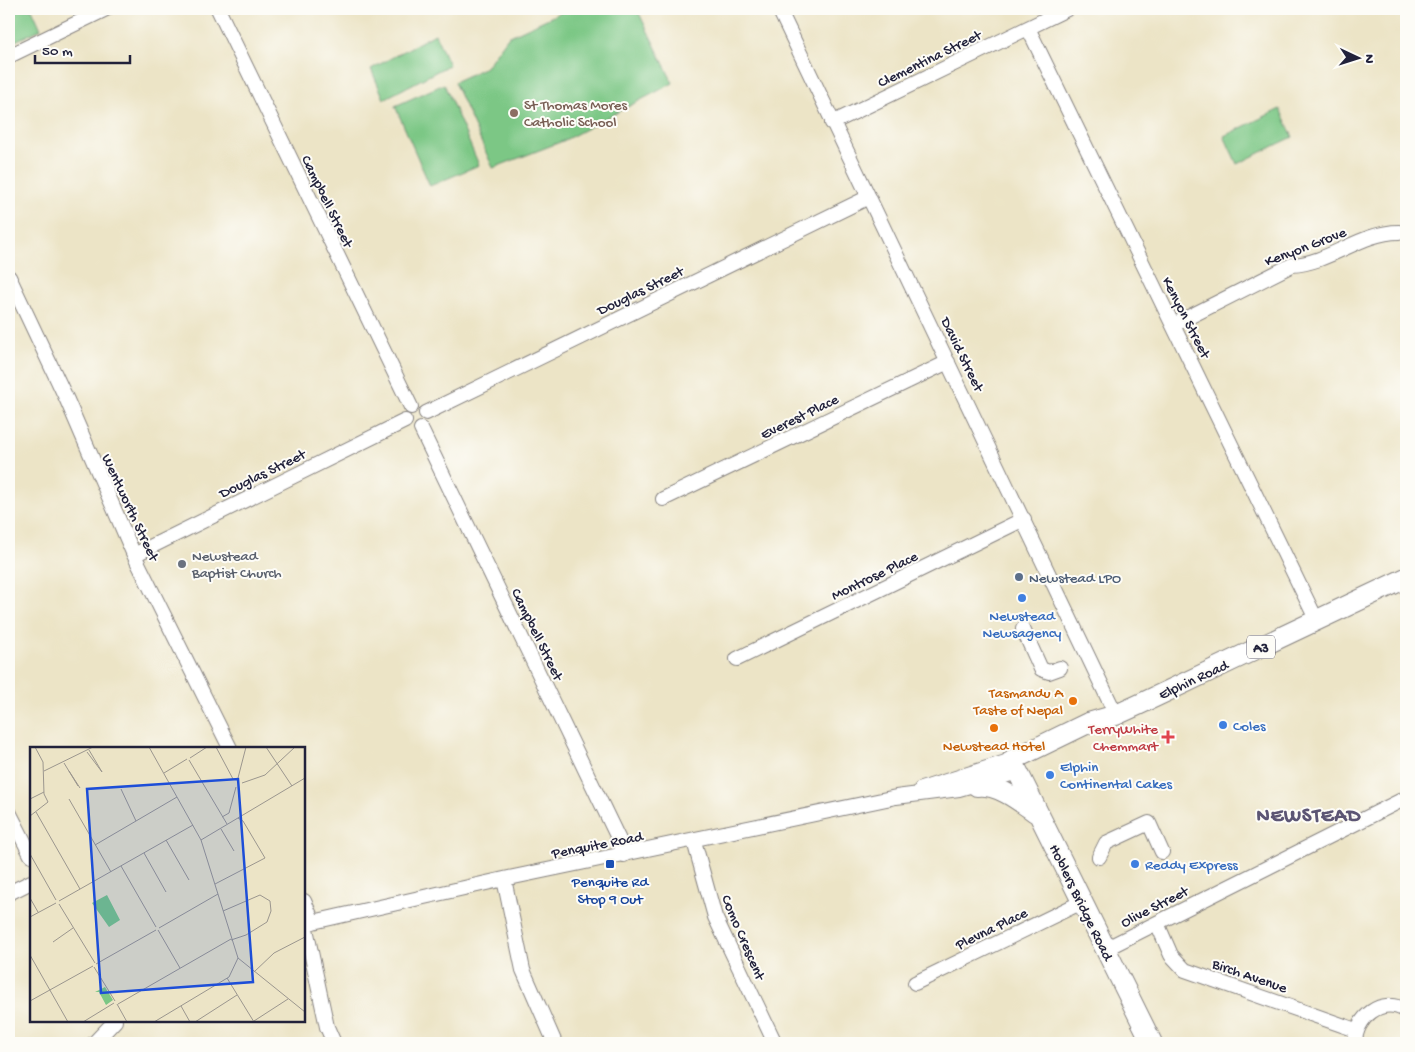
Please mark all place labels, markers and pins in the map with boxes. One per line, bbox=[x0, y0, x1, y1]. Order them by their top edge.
place label: St Thomas Mores Catholic School bbox=[524, 97, 628, 132]
marker: St Thomas Mores Catholic School bbox=[508, 107, 520, 119]
place label: Newstead Baptist Church bbox=[191, 548, 282, 583]
marker: Newstead Baptist Church bbox=[176, 558, 188, 570]
place label: Newstead LPO bbox=[1029, 570, 1121, 588]
marker: Newstead LPO bbox=[1013, 571, 1025, 583]
marker: Newstead Newsagency bbox=[1016, 592, 1028, 604]
place label: Newstead Newsagency bbox=[983, 608, 1062, 643]
place label: Tasmandu A Taste of Nepal bbox=[972, 685, 1064, 720]
marker: Tasmandu A Taste of Nepal bbox=[1067, 695, 1079, 707]
place label: Coles bbox=[1233, 718, 1266, 736]
marker: Coles bbox=[1217, 719, 1229, 731]
place label: TerryWhite Chemmart bbox=[1088, 721, 1160, 756]
marker: Newstead Hotel bbox=[988, 722, 1000, 734]
marker: TerryWhite Chemmart bbox=[1162, 731, 1174, 743]
place label: Newstead Hotel bbox=[943, 738, 1045, 756]
place label: Elphin Continental Cakes bbox=[1060, 759, 1173, 794]
marker: Elphin Continental Cakes bbox=[1044, 769, 1056, 781]
place label: Reddy Express bbox=[1145, 857, 1238, 875]
marker: Penquite Rd Stop 9 Out bbox=[604, 858, 616, 870]
marker: Reddy Express bbox=[1129, 858, 1141, 870]
place label: Penquite Rd Stop 9 Out bbox=[571, 874, 649, 909]

